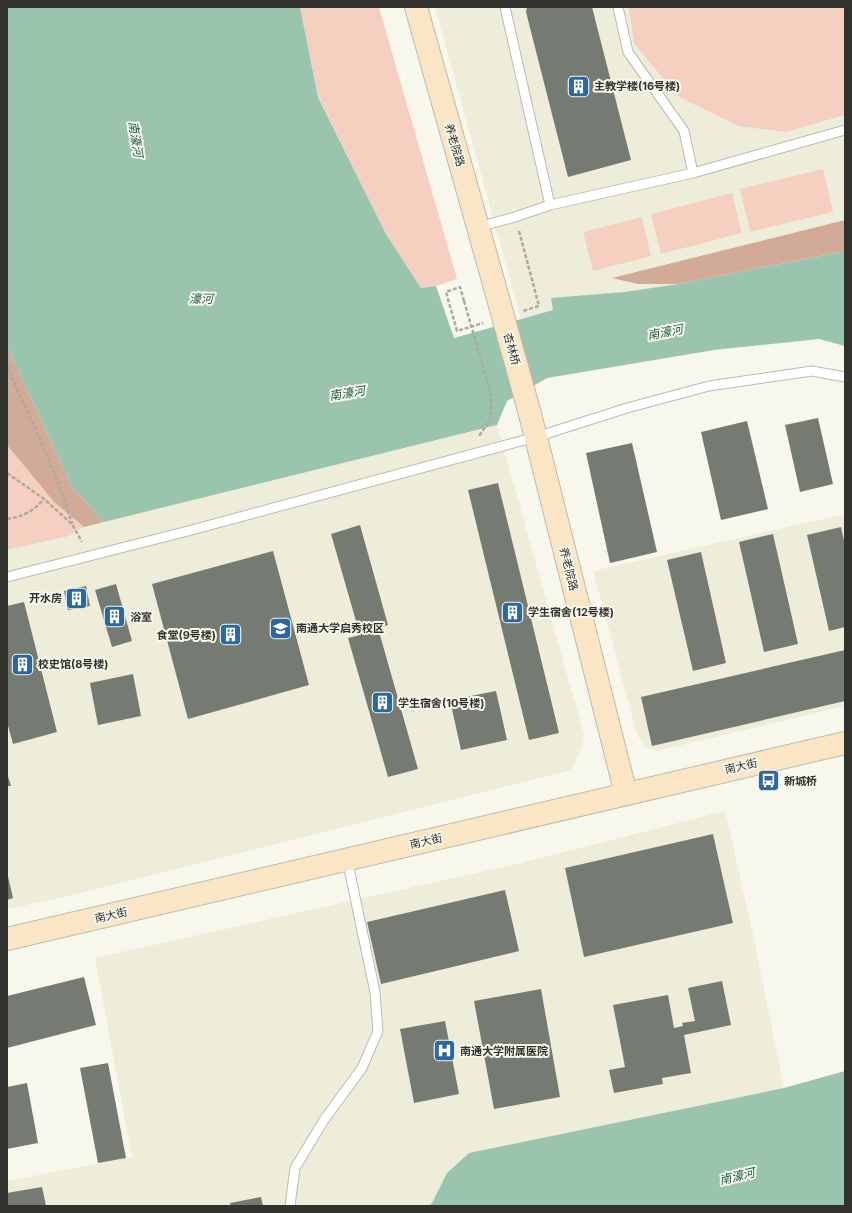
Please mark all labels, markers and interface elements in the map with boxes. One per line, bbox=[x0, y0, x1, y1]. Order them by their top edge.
building icon: 主教学楼(16号楼) bbox=[565, 73, 591, 99]
place label: 主教学楼(16号楼) bbox=[594, 79, 680, 93]
water label: 南濠河 bbox=[126, 120, 147, 160]
street label: 养老院路 bbox=[442, 122, 468, 168]
water label: 濠河 bbox=[189, 291, 215, 306]
water label: 南濠河 bbox=[646, 321, 686, 343]
street label: 杏林桥 bbox=[501, 331, 523, 367]
water label: 南濠河 bbox=[328, 382, 368, 403]
street label: 养老院路 bbox=[557, 546, 581, 592]
building icon: 开水房 bbox=[64, 585, 90, 611]
place label: 开水房 bbox=[29, 591, 62, 605]
building icon: 学生宿舍(12号楼) bbox=[500, 599, 526, 625]
building icon: 浴室 bbox=[101, 604, 127, 630]
place label: 学生宿舍(12号楼) bbox=[528, 605, 614, 619]
place label: 浴室 bbox=[130, 610, 152, 624]
school or university icon: 南通大学启秀校区 bbox=[268, 615, 294, 641]
place label: 南通大学启秀校区 bbox=[296, 621, 384, 635]
building icon: 食堂(9号楼) bbox=[218, 622, 244, 648]
place label: 食堂(9号楼) bbox=[157, 628, 216, 642]
building icon: 校史馆(8号楼) bbox=[10, 651, 36, 677]
place label: 校史馆(8号楼) bbox=[38, 657, 108, 671]
building icon: 学生宿舍(10号楼) bbox=[370, 690, 396, 716]
place label: 学生宿舍(10号楼) bbox=[398, 696, 484, 710]
street label: 南大街 bbox=[723, 755, 759, 777]
bus stop icon: 新城桥 bbox=[755, 768, 781, 794]
place label: 新城桥 bbox=[784, 774, 817, 788]
street label: 南大街 bbox=[408, 830, 444, 852]
street label: 南大街 bbox=[93, 904, 129, 926]
hospital icon: 南通大学附属医院 bbox=[431, 1038, 457, 1064]
place label: 南通大学附属医院 bbox=[460, 1044, 548, 1058]
water label: 南濠河 bbox=[718, 1164, 758, 1187]

